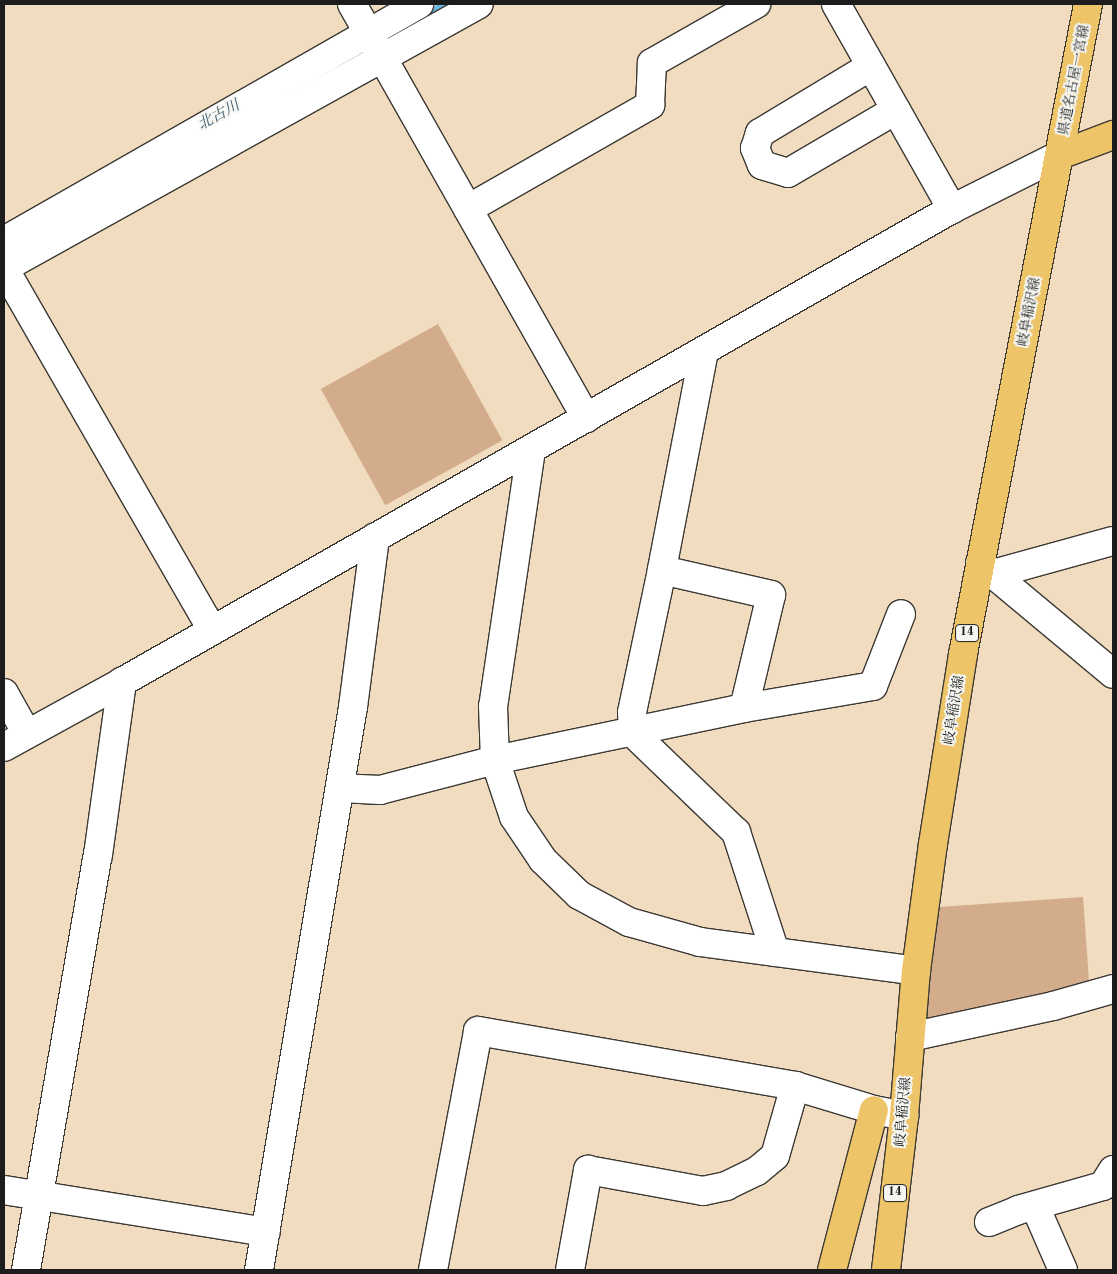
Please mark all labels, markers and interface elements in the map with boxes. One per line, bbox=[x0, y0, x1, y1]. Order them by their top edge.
street label: 県道名古屋一宮線 bbox=[1055, 23, 1093, 137]
water label: 北古川 bbox=[195, 97, 243, 135]
street label: 岐阜稲沢線 bbox=[1014, 276, 1044, 348]
road number: 14 bbox=[954, 624, 980, 642]
street label: 岐阜稲沢線 bbox=[940, 674, 968, 746]
street label: 岐阜稲沢線 bbox=[892, 1076, 914, 1148]
road number: 14 bbox=[882, 1184, 908, 1202]

